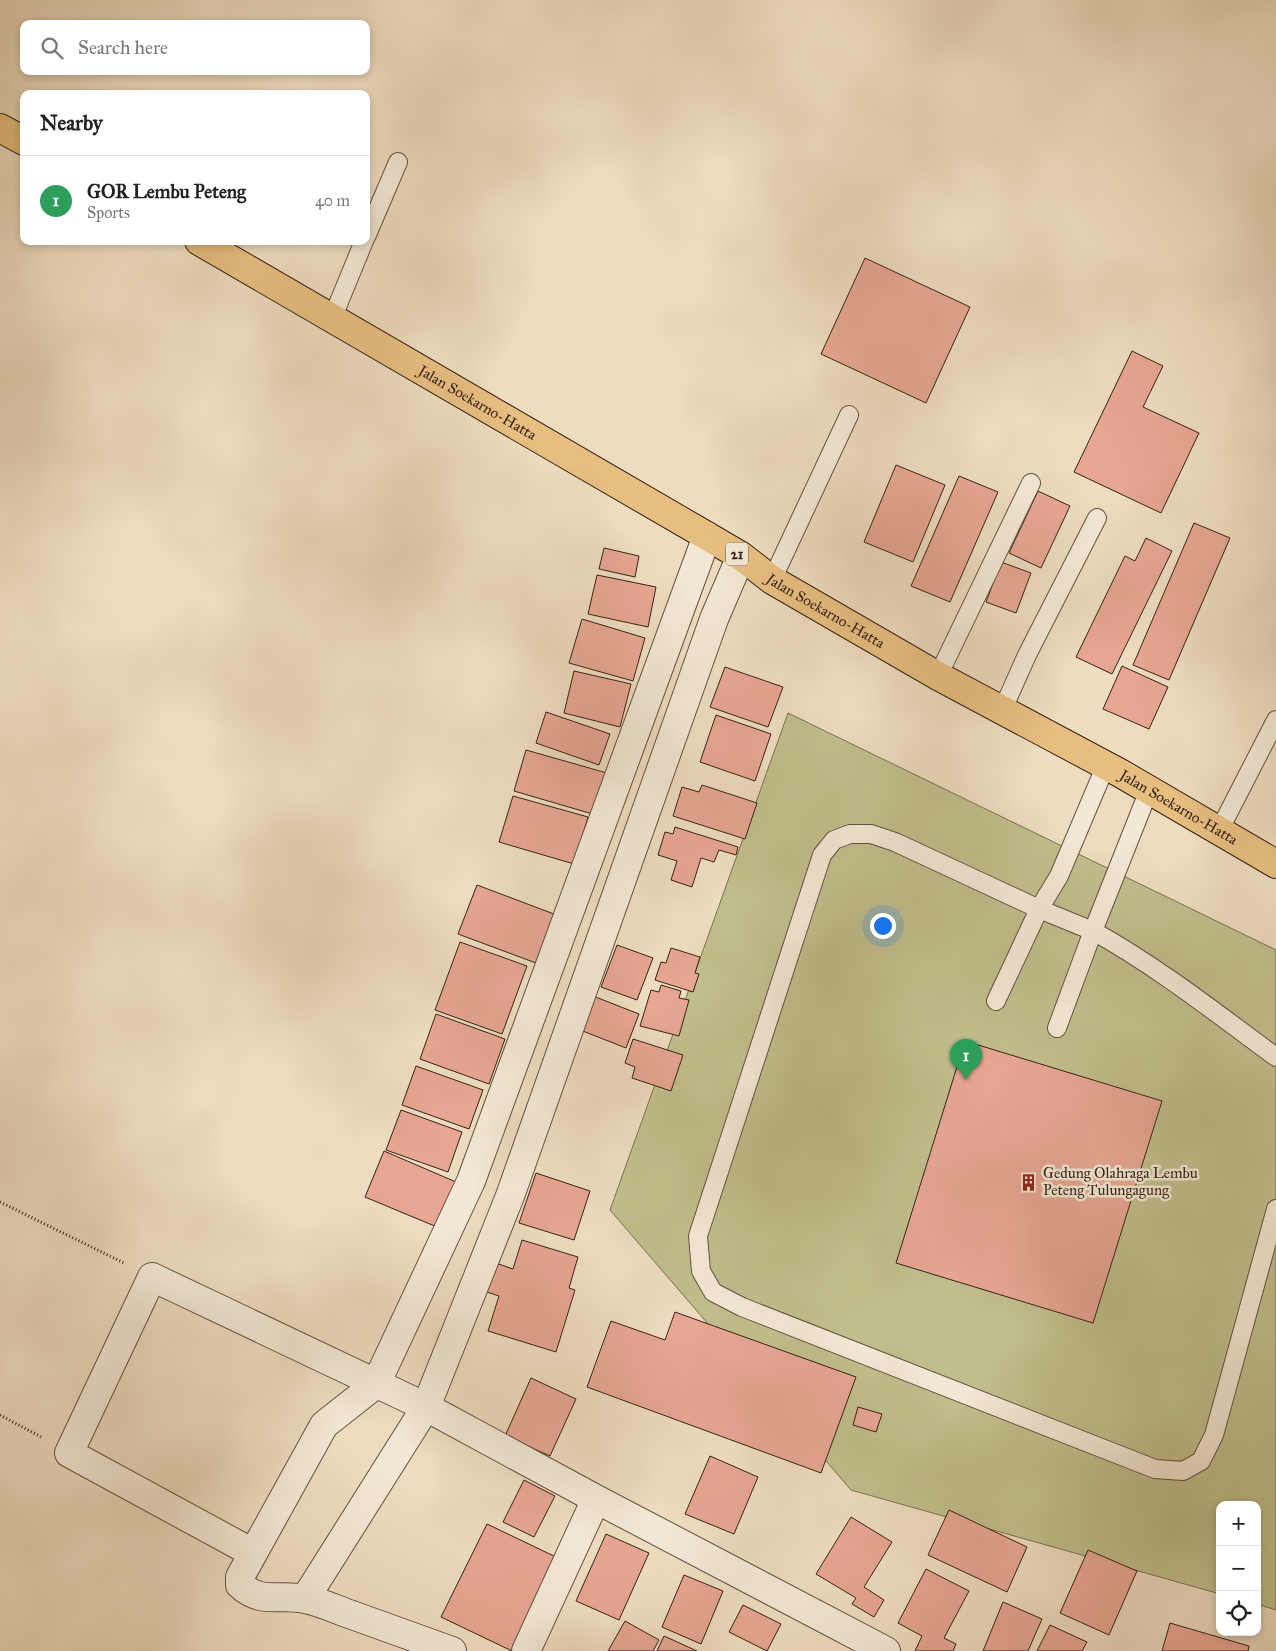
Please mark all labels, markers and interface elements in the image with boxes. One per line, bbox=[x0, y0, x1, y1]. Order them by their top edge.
search box bbox=[20, 20, 370, 75]
icon: search bbox=[38, 34, 66, 62]
text: Search here bbox=[78, 36, 168, 59]
text: Nearby bbox=[40, 110, 103, 136]
text: GOR Lembu Peteng bbox=[87, 180, 246, 203]
text: 1 bbox=[53, 191, 59, 210]
text: 40 m bbox=[315, 191, 350, 210]
text: Sports bbox=[87, 203, 130, 222]
street label: Jalan Soekarno-Hatta bbox=[413, 360, 540, 444]
road number: 21 bbox=[726, 542, 748, 566]
street label: Jalan Soekarno-Hatta bbox=[760, 569, 888, 653]
street label: Jalan Soekarno-Hatta bbox=[1114, 765, 1241, 849]
your location bbox=[870, 913, 896, 939]
pin: 1 bbox=[950, 1039, 982, 1080]
place label: Gedung Olahraga Lembu Peteng Tulungagung bbox=[1043, 1164, 1198, 1199]
building icon: Gedung Olahraga Lembu Peteng Tulungagung bbox=[1019, 1172, 1039, 1192]
map controls bbox=[1216, 1501, 1261, 1636]
button: + bbox=[1216, 1501, 1261, 1546]
button: − bbox=[1216, 1546, 1261, 1591]
button: locate bbox=[1216, 1591, 1261, 1636]

